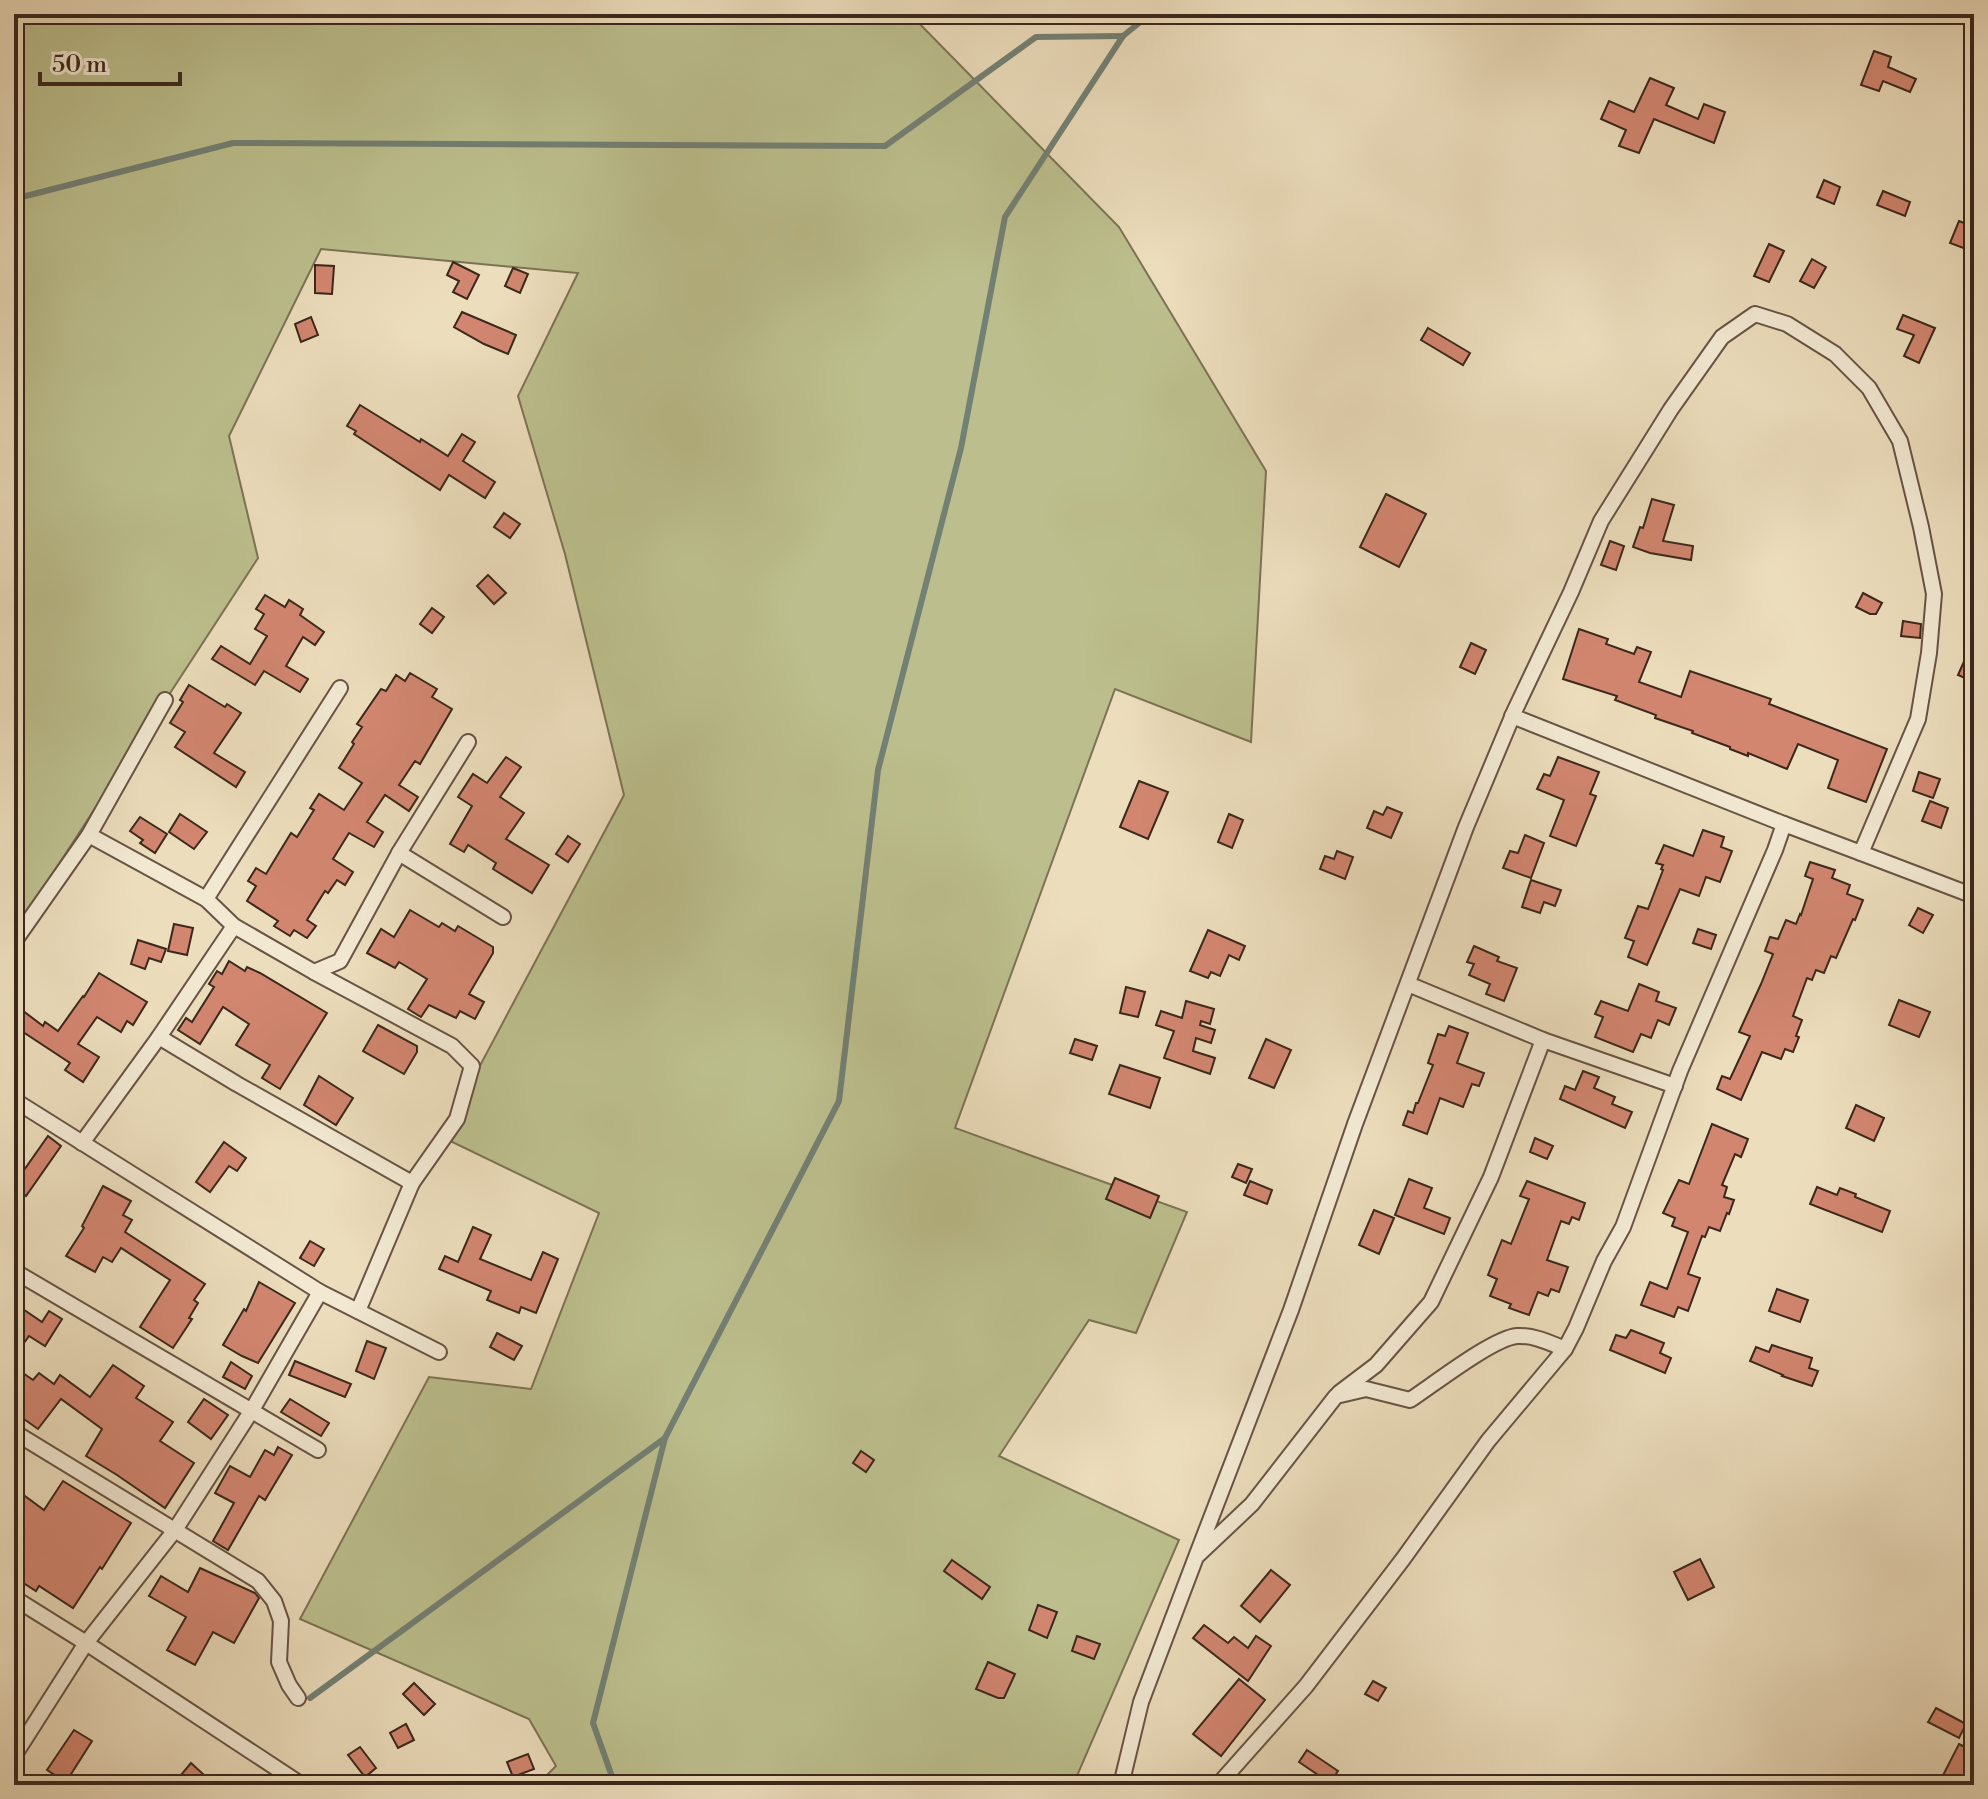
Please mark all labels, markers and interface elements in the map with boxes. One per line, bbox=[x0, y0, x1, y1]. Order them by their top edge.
scale bar bbox=[40, 36, 180, 86]
text: 50 m bbox=[52, 50, 107, 80]

